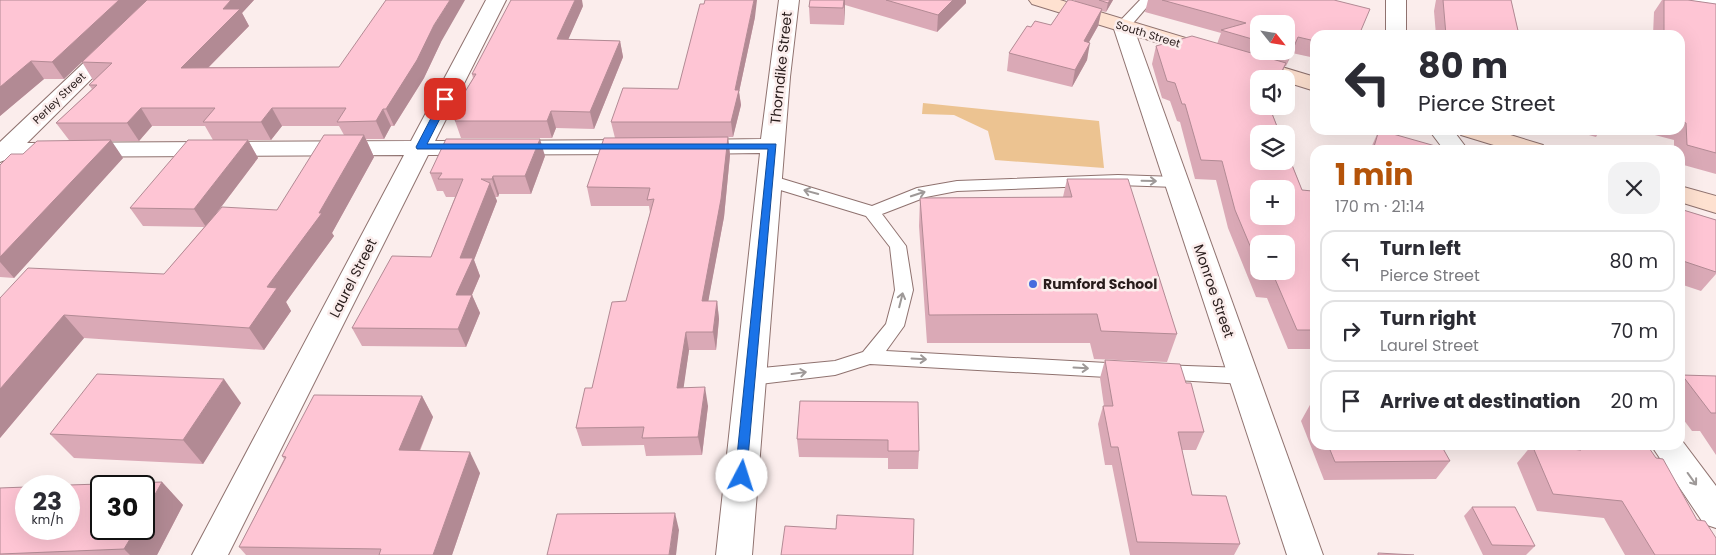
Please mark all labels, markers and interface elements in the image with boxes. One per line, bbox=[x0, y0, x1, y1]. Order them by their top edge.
street label: Thorndike Street bbox=[765, 11, 797, 125]
north arrow bbox=[1250, 15, 1295, 60]
map controls bbox=[1250, 15, 1295, 280]
street label: South Street bbox=[1114, 17, 1182, 51]
text: 80 m bbox=[1418, 41, 1508, 90]
icon: left bbox=[1335, 50, 1400, 115]
street label: Perley Street bbox=[29, 69, 89, 127]
button: sound bbox=[1250, 70, 1295, 115]
pin bbox=[424, 78, 466, 120]
icon: arrive bbox=[431, 85, 459, 113]
text: Pierce Street bbox=[1418, 88, 1555, 119]
button: layers bbox=[1250, 125, 1295, 170]
text: 1 min bbox=[1335, 153, 1413, 196]
button: close bbox=[1608, 162, 1660, 214]
one-way arrow bbox=[1140, 176, 1157, 186]
button: + bbox=[1250, 180, 1295, 225]
one-way arrow bbox=[803, 187, 819, 197]
one-way arrow bbox=[909, 189, 925, 199]
text: 170 m · 21:14 bbox=[1335, 195, 1425, 218]
street label: Laurel Street bbox=[324, 235, 382, 321]
button: − bbox=[1250, 235, 1295, 280]
text: Turn left bbox=[1380, 235, 1461, 262]
street label: Monroe Street bbox=[1189, 242, 1239, 340]
icon: left bbox=[1337, 247, 1365, 275]
text: 80 m bbox=[1609, 248, 1658, 275]
text: Pierce Street bbox=[1380, 264, 1480, 287]
place label: Rumford School bbox=[1043, 274, 1157, 294]
marker: Rumford School bbox=[1027, 278, 1039, 290]
one-way arrow bbox=[897, 293, 907, 309]
text: Turn right bbox=[1380, 305, 1476, 332]
icon: right bbox=[1337, 317, 1365, 345]
text: 70 m bbox=[1611, 318, 1658, 345]
text: Laurel Street bbox=[1380, 334, 1479, 357]
one-way arrow bbox=[911, 355, 927, 364]
one-way arrow bbox=[1073, 364, 1089, 373]
one-way arrow bbox=[791, 368, 807, 378]
icon: arrive bbox=[1337, 387, 1365, 415]
text: Arrive at destination bbox=[1380, 388, 1581, 415]
text: 20 m bbox=[1610, 388, 1658, 415]
position arrow bbox=[715, 449, 767, 501]
one-way arrow bbox=[1687, 472, 1697, 486]
speed limit sign: 30 bbox=[90, 475, 155, 540]
text: 23 bbox=[33, 484, 62, 519]
text: km/h bbox=[32, 511, 63, 528]

